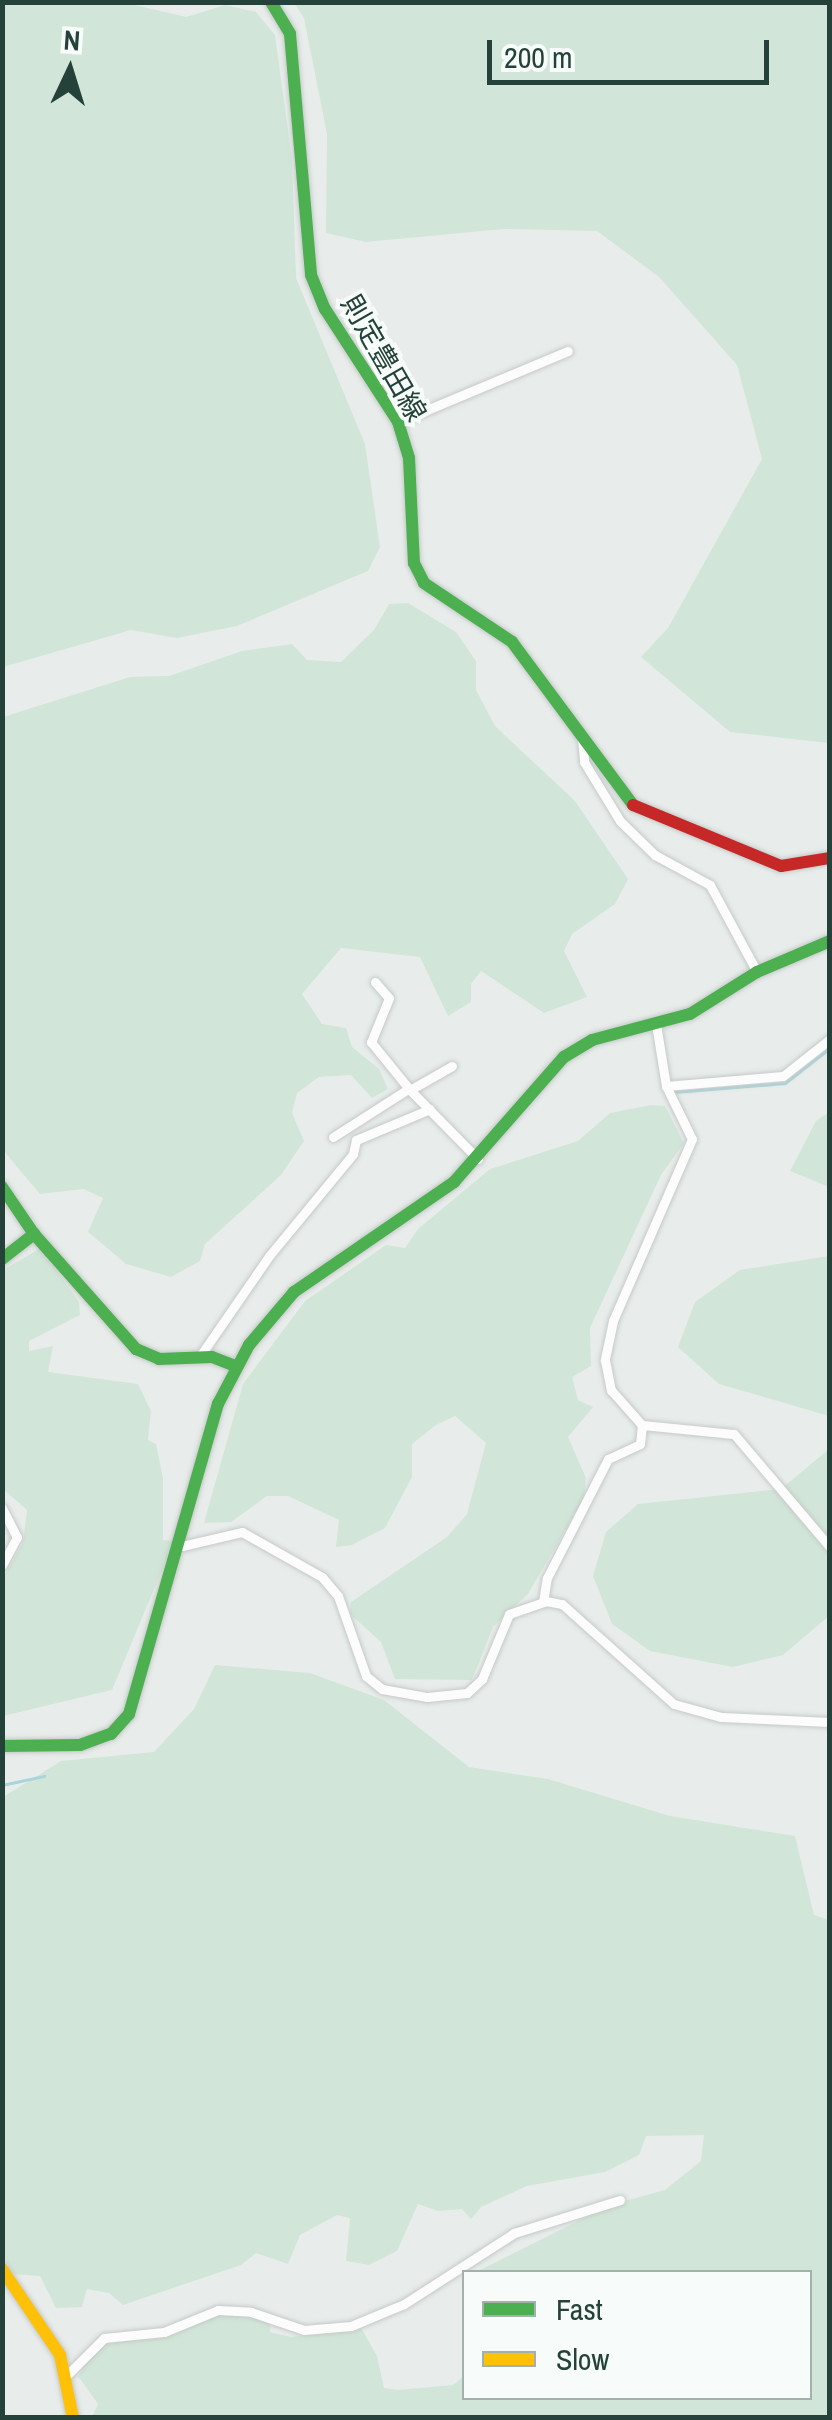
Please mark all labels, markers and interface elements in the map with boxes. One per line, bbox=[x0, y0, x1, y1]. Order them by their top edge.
north arrow bbox=[20, 20, 120, 120]
scale bar bbox=[492, 20, 774, 82]
text: N bbox=[62, 21, 82, 60]
text: 200 m bbox=[504, 37, 572, 77]
street label: 則定豊田線 bbox=[334, 289, 434, 427]
legend bbox=[462, 2270, 812, 2400]
text: Fast bbox=[556, 2289, 603, 2329]
text: Slow bbox=[556, 2339, 609, 2379]

